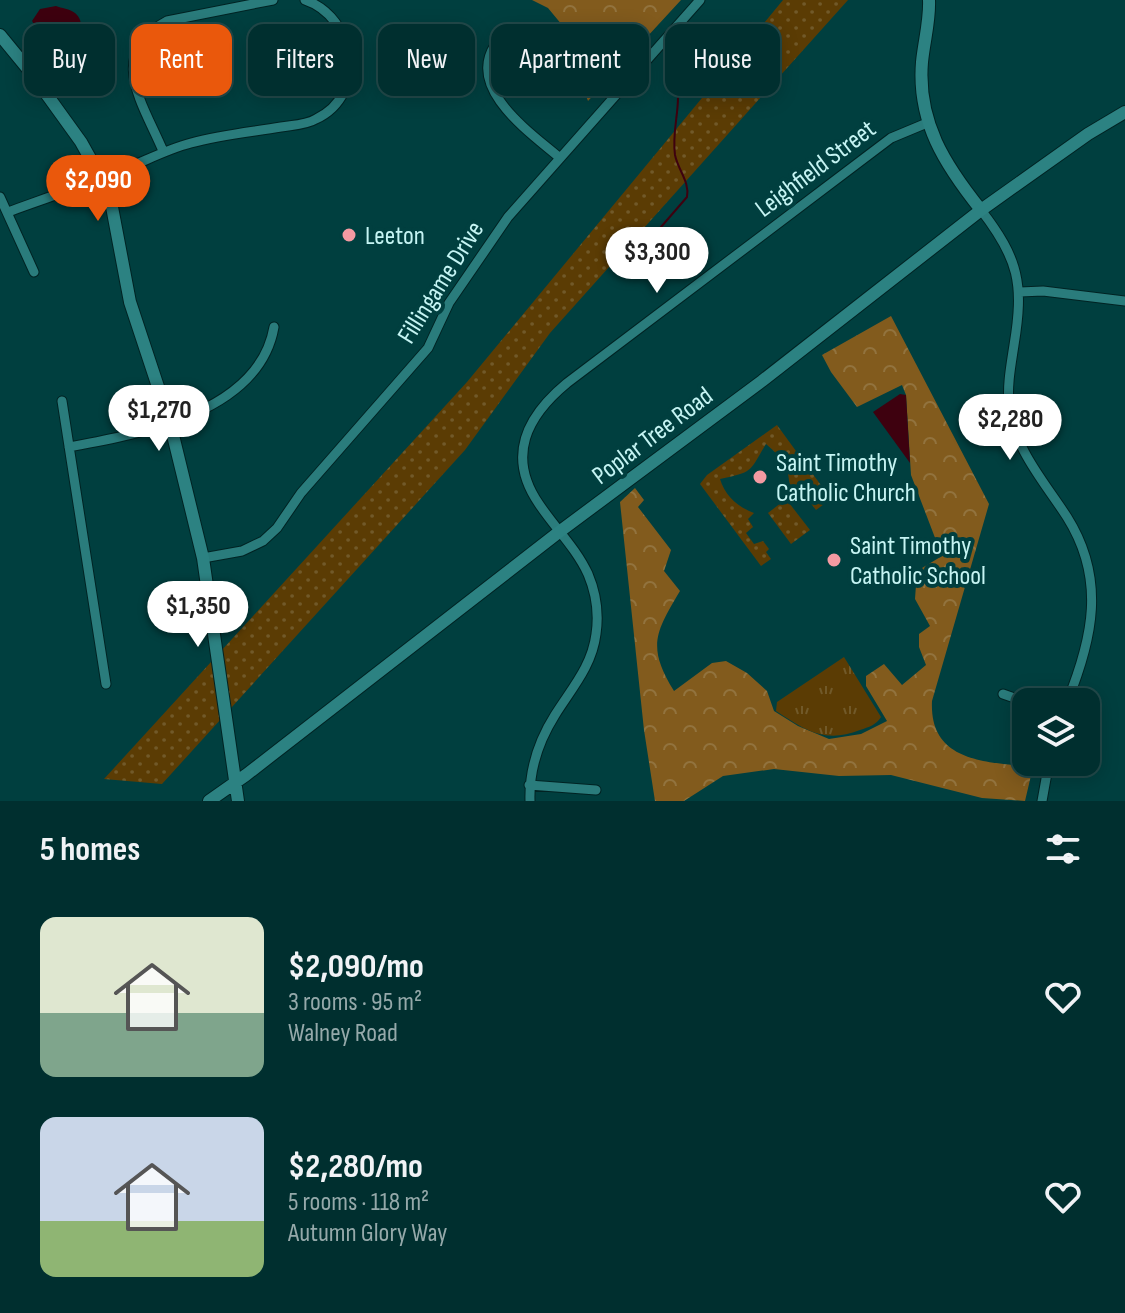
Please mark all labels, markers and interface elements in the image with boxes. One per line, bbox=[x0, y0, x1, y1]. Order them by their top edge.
chip: Buy bbox=[24, 24, 115, 96]
chip: Rent bbox=[131, 24, 232, 96]
chip: Filters bbox=[248, 24, 362, 96]
chip: New bbox=[378, 24, 475, 96]
chip: Apartment bbox=[491, 24, 649, 96]
chip: House bbox=[665, 24, 780, 96]
street label: Leighfield Street bbox=[750, 114, 882, 224]
pin: $2,090 bbox=[33, 155, 163, 223]
text: $2,090 bbox=[64, 165, 132, 196]
street label: Fillingame Drive bbox=[392, 216, 491, 350]
place label: Leeton bbox=[365, 221, 425, 252]
marker: Leeton bbox=[340, 226, 358, 244]
pin: $3,300 bbox=[592, 227, 722, 295]
text: $3,300 bbox=[623, 237, 691, 268]
street label: Poplar Tree Road bbox=[586, 381, 719, 492]
pin: $1,270 bbox=[94, 385, 224, 453]
pin: $2,280 bbox=[945, 394, 1075, 462]
text: $1,270 bbox=[126, 395, 192, 426]
text: $2,280 bbox=[977, 404, 1043, 435]
place label: Saint Timothy Catholic Church bbox=[776, 448, 916, 509]
marker: Saint Timothy Catholic Church bbox=[751, 468, 769, 486]
place label: Saint Timothy Catholic School bbox=[850, 531, 986, 592]
marker: Saint Timothy Catholic School bbox=[825, 551, 843, 569]
pin: $1,350 bbox=[133, 581, 263, 649]
text: $1,350 bbox=[165, 591, 231, 622]
map controls bbox=[1012, 688, 1100, 776]
button: layers bbox=[1012, 688, 1100, 776]
icon: filters bbox=[1041, 827, 1085, 871]
text: 5 homes bbox=[40, 829, 140, 870]
text: $2,090/mo bbox=[288, 946, 424, 987]
icon: home bbox=[104, 949, 200, 1045]
icon: heart bbox=[1041, 975, 1085, 1019]
text: 3 rooms · 95 m² bbox=[288, 987, 422, 1018]
text: Walney Road bbox=[288, 1018, 398, 1049]
text: $2,280/mo bbox=[288, 1146, 423, 1187]
icon: home bbox=[104, 1149, 200, 1245]
icon: heart bbox=[1041, 1175, 1085, 1219]
text: 5 rooms · 118 m² bbox=[288, 1187, 429, 1218]
text: Autumn Glory Way bbox=[288, 1218, 447, 1249]

